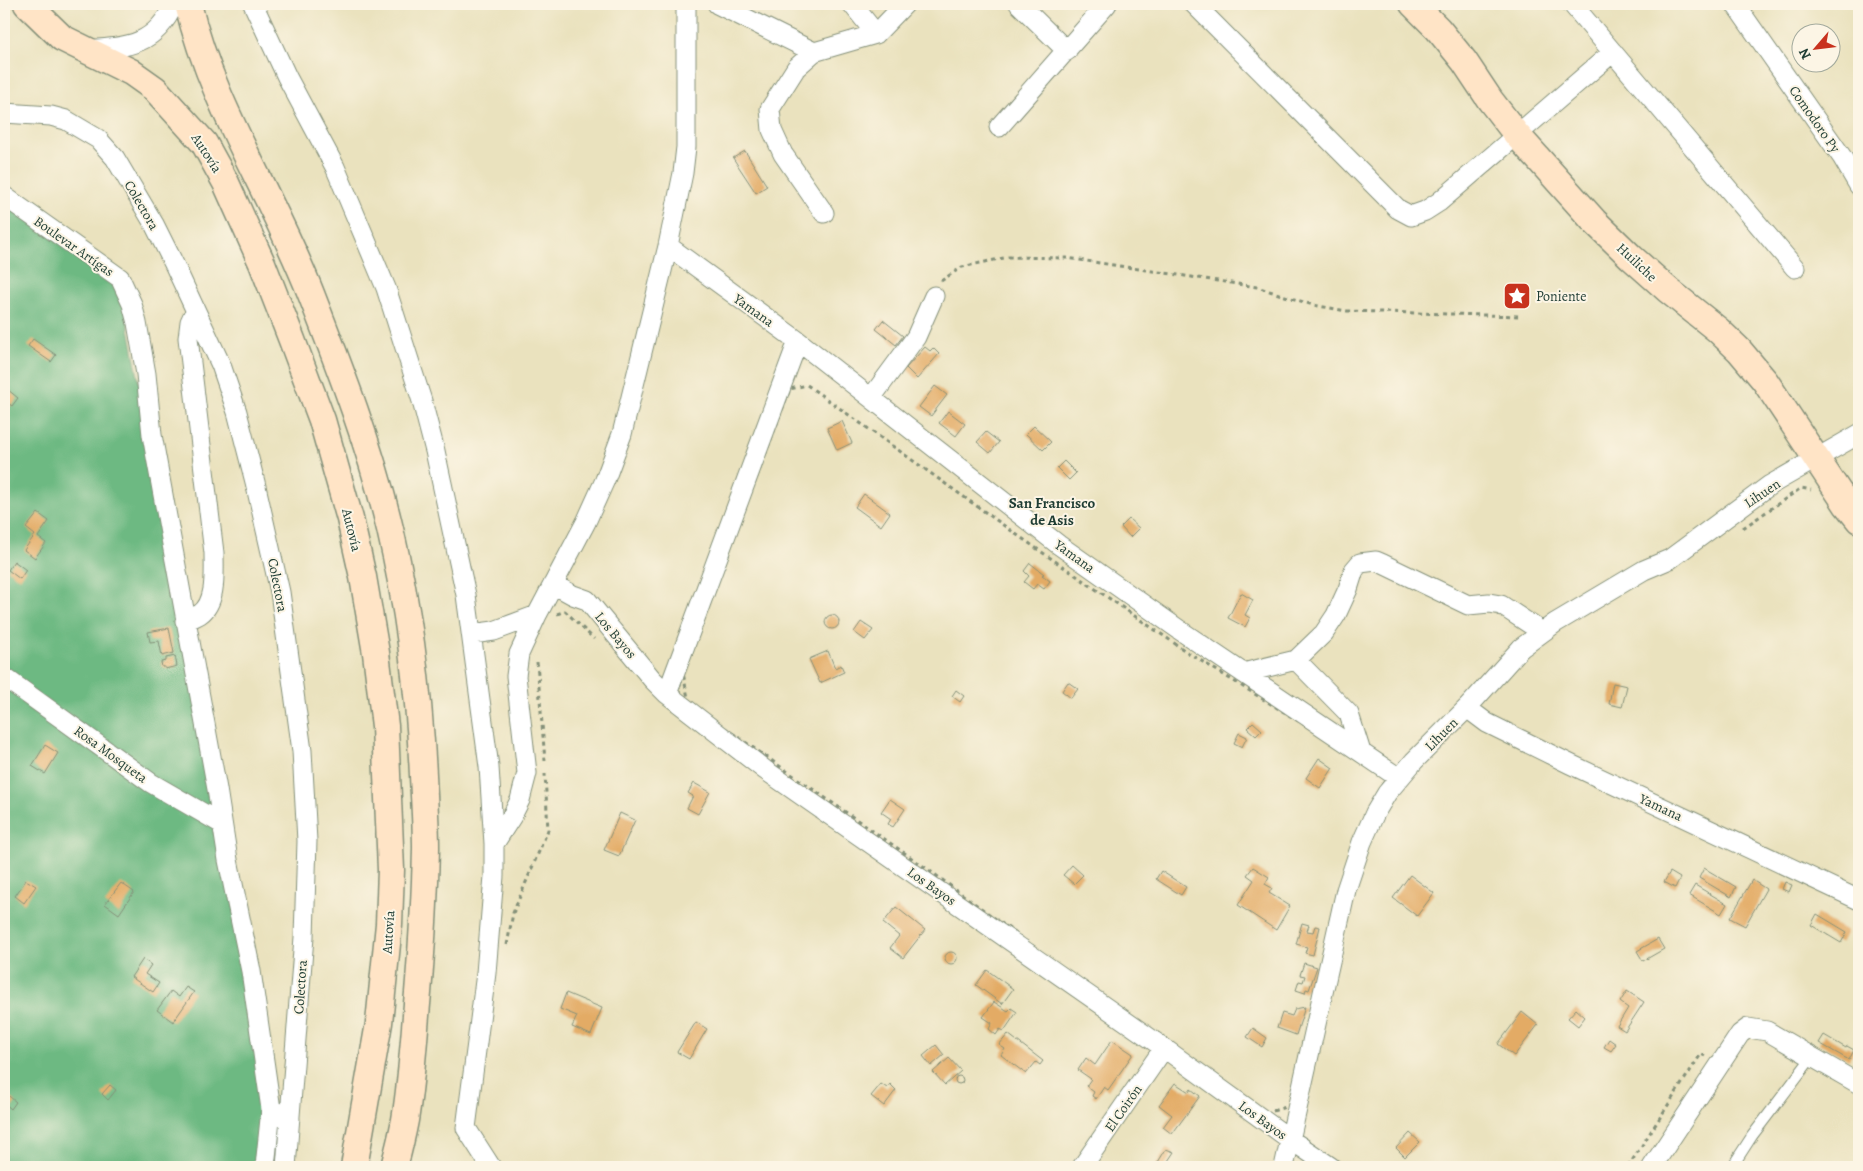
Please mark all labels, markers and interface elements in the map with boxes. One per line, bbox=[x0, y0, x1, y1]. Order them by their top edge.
north arrow bbox=[1790, 22, 1840, 72]
text: N bbox=[1794, 45, 1816, 63]
street label: Comodoro Py bbox=[1785, 82, 1845, 157]
street label: Autovía bbox=[186, 129, 227, 177]
street label: Colectora bbox=[120, 177, 164, 234]
street label: Boulevar Artígas bbox=[30, 212, 118, 281]
street label: Huiliche bbox=[1612, 239, 1661, 286]
place icon: Poniente bbox=[1502, 281, 1532, 311]
place label: Poniente bbox=[1536, 287, 1587, 306]
street label: Yamana bbox=[729, 289, 778, 332]
street label: Lihuen bbox=[1740, 474, 1784, 512]
district label: San Francisco de Asis bbox=[1009, 493, 1095, 530]
street label: Autovía bbox=[337, 506, 366, 554]
street label: Yamana bbox=[1050, 535, 1099, 578]
street label: Colectora bbox=[263, 557, 292, 614]
street label: Los Bayos bbox=[590, 608, 641, 663]
street label: Lihuen bbox=[1420, 713, 1462, 755]
street label: Rosa Mosqueta bbox=[70, 721, 152, 788]
street label: Yamana bbox=[1635, 789, 1686, 826]
street label: Los Bayos bbox=[903, 863, 960, 910]
street label: Autovía bbox=[377, 909, 400, 955]
street label: Colectora bbox=[289, 959, 312, 1015]
street label: El Coirón bbox=[1100, 1081, 1147, 1136]
street label: Los Bayos bbox=[1235, 1096, 1291, 1144]

